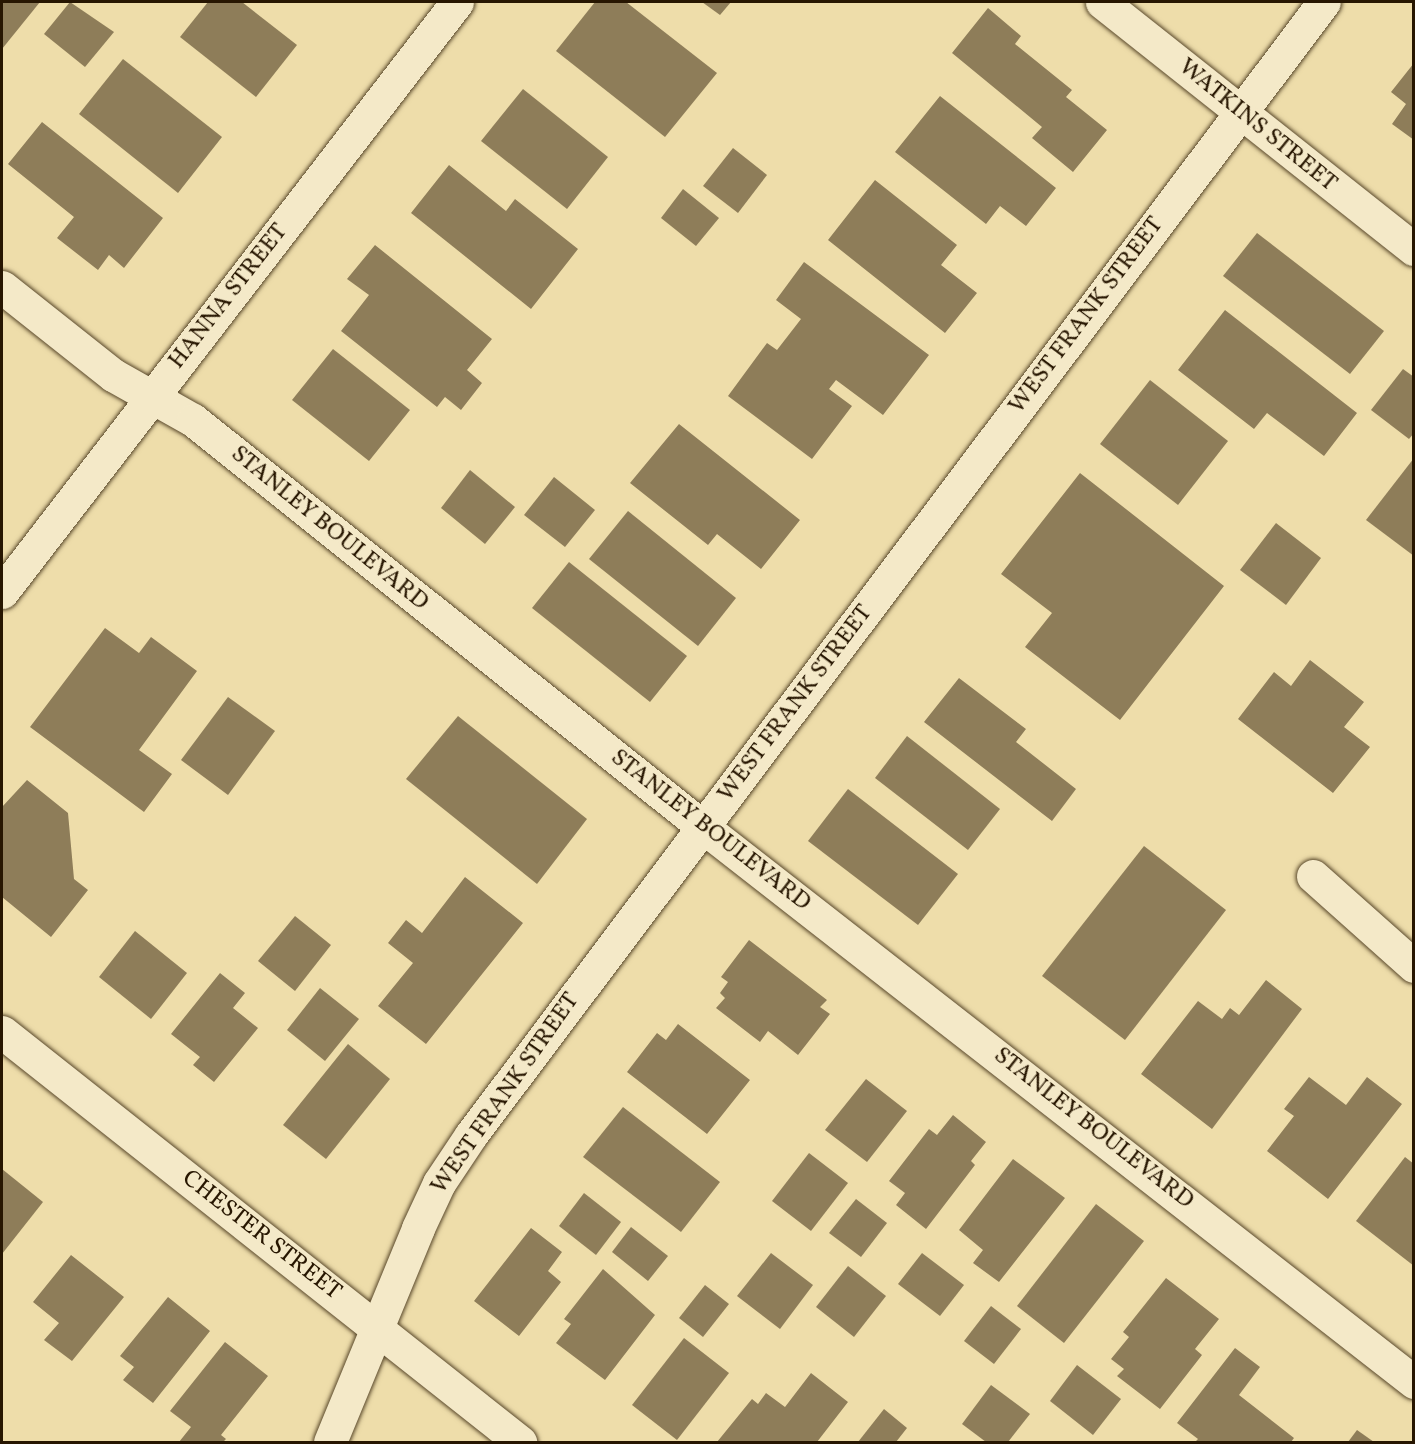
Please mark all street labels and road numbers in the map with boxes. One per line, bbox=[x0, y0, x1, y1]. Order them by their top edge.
street label: WATKINS STREET bbox=[1172, 53, 1342, 199]
street label: WEST FRANK STREET bbox=[1003, 212, 1171, 420]
street label: HANNA STREET bbox=[163, 219, 295, 375]
street label: STANLEY BOULEVARD bbox=[224, 440, 434, 618]
street label: WEST FRANK STREET bbox=[712, 600, 880, 808]
street label: STANLEY BOULEVARD bbox=[604, 744, 816, 918]
street label: WEST FRANK STREET bbox=[425, 988, 587, 1200]
street label: STANLEY BOULEVARD bbox=[987, 1042, 1199, 1216]
street label: CHESTER STREET bbox=[176, 1165, 346, 1307]

